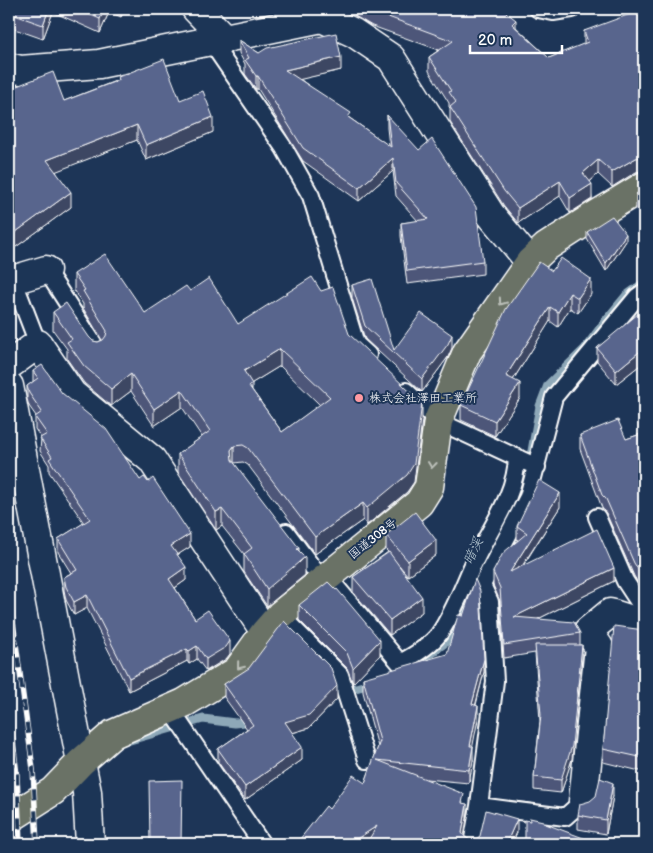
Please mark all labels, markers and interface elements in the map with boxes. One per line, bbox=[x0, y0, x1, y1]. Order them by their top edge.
scale bar bbox=[470, 22, 563, 54]
text: 20 m bbox=[478, 31, 512, 50]
one-way arrow bbox=[499, 296, 508, 306]
place label: 株式会社澤田工業所 bbox=[369, 391, 477, 406]
marker: 株式会社澤田工業所 bbox=[353, 392, 365, 404]
one-way arrow bbox=[427, 461, 438, 469]
street label: 国道308号 bbox=[346, 515, 400, 563]
water label: 暗渓 bbox=[459, 534, 487, 567]
one-way arrow bbox=[238, 660, 246, 669]

